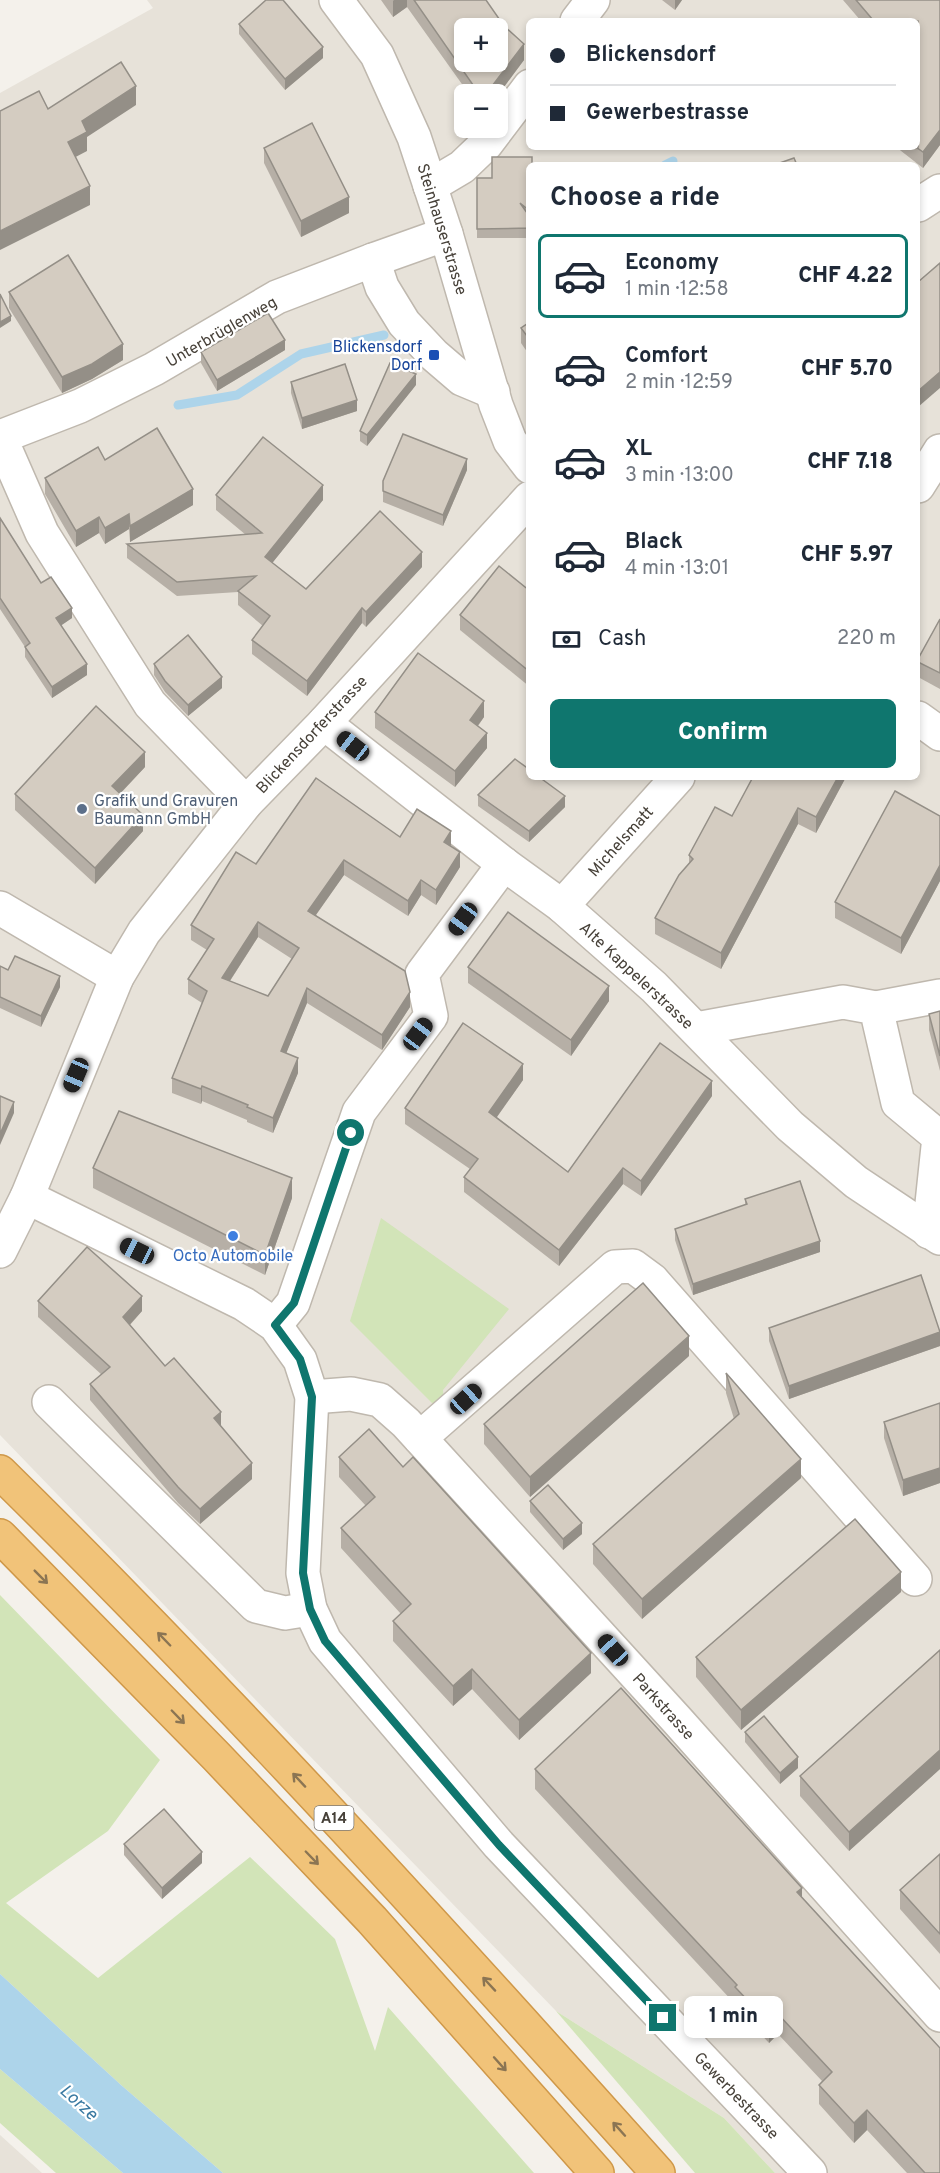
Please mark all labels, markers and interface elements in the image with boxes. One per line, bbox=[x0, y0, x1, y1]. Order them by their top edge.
map controls bbox=[454, 18, 508, 138]
button: + bbox=[454, 18, 508, 72]
text: Blickensdorf bbox=[586, 42, 716, 69]
button: − bbox=[454, 84, 508, 138]
text: Gewerbestrasse bbox=[586, 100, 749, 127]
street label: Steinhauserstrasse bbox=[412, 162, 471, 298]
text: Choose a ride bbox=[550, 181, 720, 215]
icon: car bbox=[553, 249, 607, 303]
text: Economy bbox=[625, 250, 719, 277]
text: CHF 4.22 bbox=[798, 263, 893, 290]
text: 1 min · 12:58 bbox=[625, 277, 729, 303]
street label: Unterbrüglenweg bbox=[163, 293, 281, 373]
place label: Blickensdorf Dorf bbox=[333, 338, 423, 376]
icon: car bbox=[553, 342, 607, 396]
text: Comfort bbox=[625, 343, 708, 370]
marker: Blickensdorf Dorf bbox=[427, 348, 441, 362]
text: CHF 5.70 bbox=[801, 356, 893, 383]
text: 2 min · 12:59 bbox=[625, 370, 733, 396]
icon: car bbox=[553, 435, 607, 489]
text: XL bbox=[625, 436, 652, 463]
text: CHF 7.18 bbox=[807, 449, 893, 476]
text: 3 min · 13:00 bbox=[625, 463, 734, 489]
icon: car bbox=[553, 528, 607, 582]
text: Black bbox=[625, 529, 683, 556]
text: CHF 5.97 bbox=[801, 542, 893, 569]
text: 4 min · 13:01 bbox=[625, 556, 729, 582]
icon: cash bbox=[550, 623, 583, 656]
text: Cash bbox=[598, 626, 647, 653]
text: 220 m bbox=[837, 626, 896, 652]
street label: Blickensdorferstrasse bbox=[253, 672, 372, 799]
button: Confirm bbox=[550, 699, 896, 768]
car bbox=[333, 728, 373, 764]
place label: Grafik und Gravuren Baumann GmbH bbox=[94, 792, 238, 830]
marker: Grafik und Gravuren Baumann GmbH bbox=[75, 802, 89, 816]
street label: Michelsmatt bbox=[585, 803, 658, 882]
car bbox=[445, 899, 481, 939]
street label: Alte Kappelerstrasse bbox=[574, 918, 697, 1034]
car bbox=[400, 1014, 436, 1054]
car bbox=[61, 1055, 91, 1095]
route start bbox=[337, 1119, 364, 1146]
marker: Octo Automobile bbox=[226, 1229, 240, 1243]
car bbox=[117, 1235, 157, 1267]
place label: Octo Automobile bbox=[173, 1247, 293, 1267]
car bbox=[447, 1380, 485, 1418]
one-way arrow bbox=[34, 1570, 49, 1585]
one-way arrow bbox=[157, 1631, 172, 1646]
car bbox=[594, 1631, 632, 1669]
street label: Parkstrasse bbox=[627, 1670, 698, 1745]
one-way arrow bbox=[170, 1709, 185, 1724]
one-way arrow bbox=[292, 1773, 306, 1788]
road number: A14 bbox=[314, 1806, 354, 1830]
one-way arrow bbox=[305, 1850, 320, 1865]
one-way arrow bbox=[482, 1977, 496, 1992]
callout: 1 min bbox=[684, 1997, 783, 2039]
route end bbox=[649, 2004, 676, 2031]
text: 1 min bbox=[709, 2004, 758, 2030]
street label: Gewerbestrasse bbox=[689, 2048, 782, 2144]
one-way arrow bbox=[493, 2056, 507, 2071]
water label: Lorze bbox=[54, 2080, 102, 2127]
one-way arrow bbox=[612, 2122, 626, 2137]

